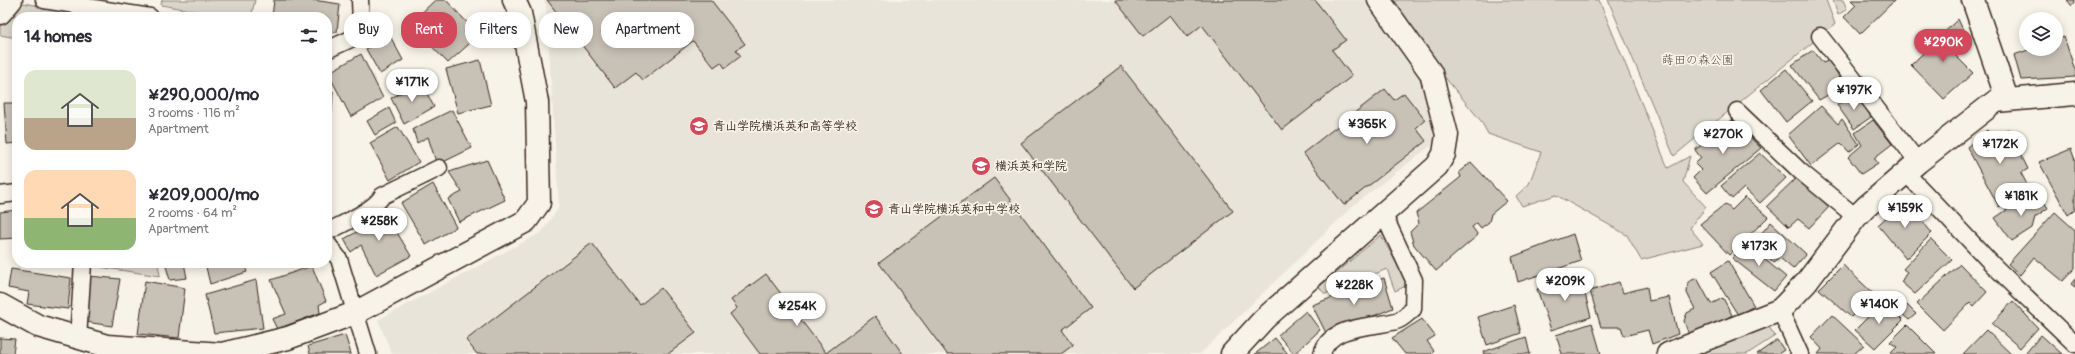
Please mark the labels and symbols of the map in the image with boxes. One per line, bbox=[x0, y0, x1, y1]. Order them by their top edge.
pin: ¥290K bbox=[1915, 29, 1971, 63]
park label: 蒔田の森公園 bbox=[1662, 53, 1734, 68]
pin: ¥171K bbox=[384, 69, 440, 103]
pin: ¥197K bbox=[1826, 77, 1882, 111]
pin: ¥365K bbox=[1339, 111, 1395, 145]
school or university icon: 青山学院横浜英和高等学校 bbox=[688, 115, 710, 137]
place label: 青山学院横浜英和高等学校 bbox=[713, 119, 857, 134]
pin: ¥270K bbox=[1695, 121, 1751, 155]
pin: ¥172K bbox=[1972, 131, 2028, 165]
school or university icon: 横浜英和学院 bbox=[970, 155, 992, 177]
place label: 横浜英和学院 bbox=[995, 159, 1067, 174]
pin: ¥181K bbox=[1993, 183, 2049, 217]
pin: ¥159K bbox=[1877, 195, 1933, 229]
school or university icon: 青山学院横浜英和中学校 bbox=[863, 198, 885, 220]
place label: 青山学院横浜英和中学校 bbox=[888, 202, 1020, 217]
pin: ¥258K bbox=[351, 208, 407, 242]
pin: ¥173K bbox=[1731, 233, 1787, 267]
pin: ¥209K bbox=[1537, 268, 1593, 302]
pin: ¥228K bbox=[1326, 272, 1382, 306]
pin: ¥140K bbox=[1851, 291, 1907, 325]
pin: ¥254K bbox=[769, 293, 825, 327]

